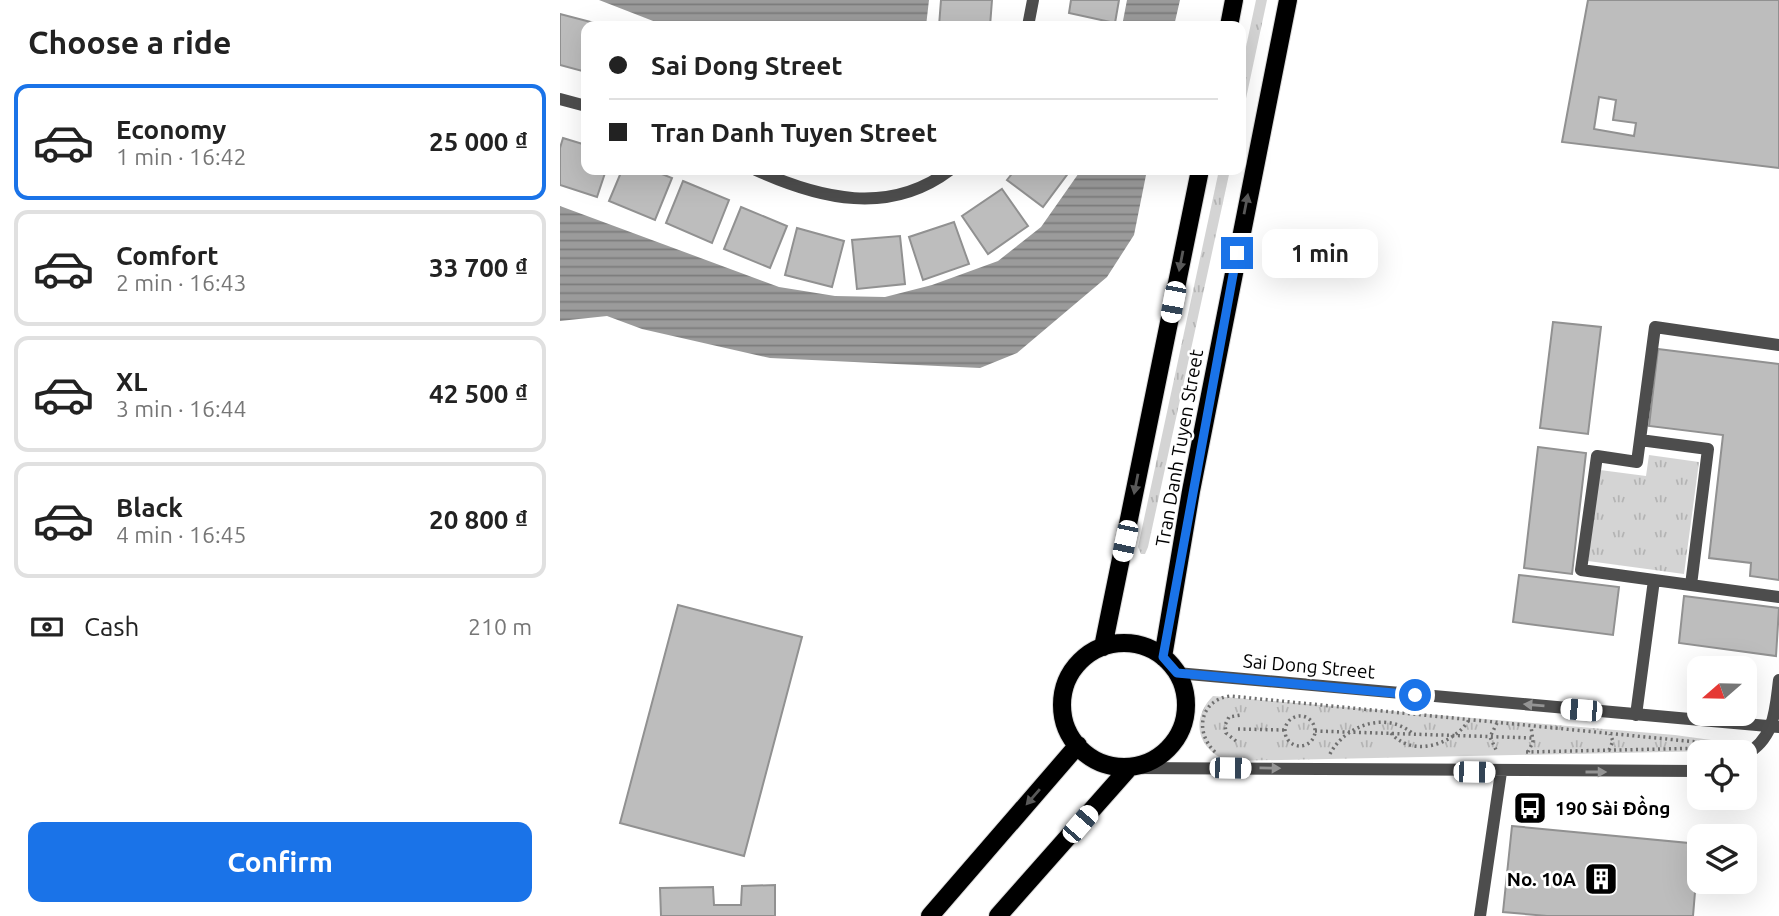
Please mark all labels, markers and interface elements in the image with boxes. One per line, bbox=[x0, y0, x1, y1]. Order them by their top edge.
text: Choose a ride bbox=[28, 24, 231, 60]
text: Sai Dong Street bbox=[651, 51, 842, 80]
icon: car bbox=[32, 111, 95, 174]
text: Economy bbox=[116, 115, 226, 144]
text: Tran Danh Tuyen Street bbox=[651, 118, 937, 147]
text: 25 000 ₫ bbox=[429, 127, 528, 156]
text: 1 min · 16:42 bbox=[116, 144, 247, 169]
one-way arrow bbox=[1241, 193, 1252, 215]
callout: 1 min bbox=[1262, 229, 1377, 278]
icon: car bbox=[32, 237, 95, 300]
route end bbox=[1221, 237, 1253, 269]
text: Comfort bbox=[116, 241, 219, 270]
text: 1 min bbox=[1291, 241, 1349, 266]
one-way arrow bbox=[1176, 250, 1187, 272]
text: 33 700 ₫ bbox=[429, 253, 528, 282]
text: 2 min · 16:43 bbox=[116, 270, 247, 295]
car bbox=[1159, 279, 1188, 325]
street label: Tran Danh Tuyen Street bbox=[1151, 347, 1207, 548]
icon: car bbox=[32, 363, 95, 426]
text: XL bbox=[116, 367, 147, 396]
text: 42 500 ₫ bbox=[429, 379, 528, 408]
text: 3 min · 16:44 bbox=[116, 396, 247, 421]
one-way arrow bbox=[1131, 473, 1142, 495]
icon: car bbox=[32, 489, 95, 552]
text: Black bbox=[116, 493, 183, 522]
text: 20 800 ₫ bbox=[429, 505, 528, 534]
car bbox=[1111, 518, 1140, 564]
text: 4 min · 16:45 bbox=[116, 522, 247, 547]
icon: cash bbox=[28, 608, 66, 646]
text: Cash bbox=[84, 612, 139, 641]
text: 210 m bbox=[468, 614, 532, 639]
street label: Sai Dong Street bbox=[1242, 649, 1376, 683]
north arrow bbox=[1687, 656, 1757, 726]
map controls bbox=[1687, 656, 1757, 894]
route start bbox=[1399, 679, 1431, 711]
car bbox=[1560, 698, 1603, 722]
one-way arrow bbox=[1523, 700, 1545, 711]
button: locate bbox=[1687, 740, 1757, 810]
car bbox=[1209, 757, 1252, 779]
car bbox=[1453, 761, 1496, 783]
one-way arrow bbox=[1260, 762, 1282, 774]
one-way arrow bbox=[1585, 766, 1607, 778]
one-way arrow bbox=[1026, 788, 1041, 805]
bus stop icon: 190 Sài Đồng bbox=[1511, 789, 1549, 827]
place label: 190 Sài Đồng bbox=[1555, 795, 1671, 819]
car bbox=[1059, 801, 1102, 847]
button: Confirm bbox=[28, 822, 532, 902]
button: layers bbox=[1687, 824, 1757, 894]
building icon: No. 10A bbox=[1582, 860, 1620, 898]
place label: No. 10A bbox=[1507, 868, 1577, 890]

